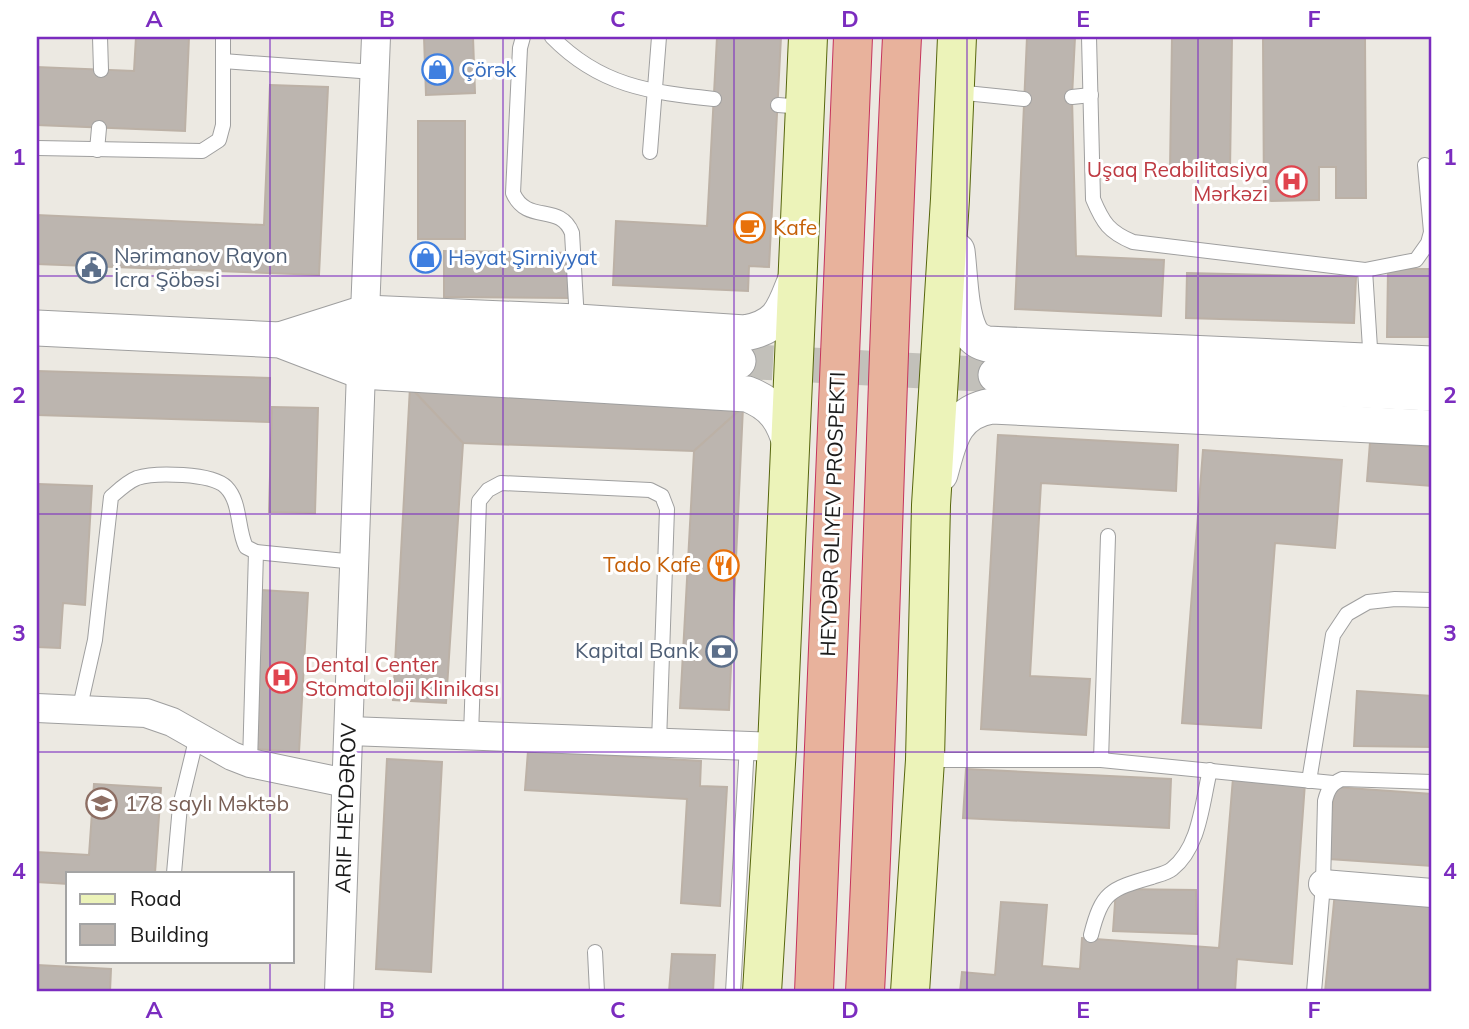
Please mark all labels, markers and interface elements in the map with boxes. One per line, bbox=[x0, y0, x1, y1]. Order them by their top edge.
text: A bbox=[145, 4, 163, 33]
text: B bbox=[379, 4, 395, 33]
text: C bbox=[610, 4, 626, 33]
text: D bbox=[841, 4, 859, 33]
text: E bbox=[1076, 4, 1090, 33]
text: F bbox=[1307, 4, 1321, 33]
shop icon: Çörək bbox=[421, 53, 455, 87]
place label: Çörək bbox=[461, 56, 517, 82]
text: 1 bbox=[12, 142, 26, 171]
text: 1 bbox=[1443, 142, 1457, 171]
place label: Uşaq Reabilitasiya Mərkəzi bbox=[1087, 156, 1268, 206]
hospital icon: Uşaq Reabilitasiya Mərkəzi bbox=[1274, 165, 1308, 199]
cafe icon: Kafe bbox=[733, 211, 767, 245]
place label: Kafe bbox=[773, 214, 817, 240]
shop icon: Həyat Şirniyyat bbox=[408, 241, 442, 275]
place label: Nərimanov Rayon İcra Şöbəsi bbox=[114, 242, 288, 292]
place label: Həyat Şirniyyat bbox=[448, 244, 597, 270]
public building icon: Nərimanov Rayon İcra Şöbəsi bbox=[74, 251, 108, 285]
street label: HEYDƏR ƏLIYEV PROSPEKTI bbox=[814, 371, 850, 657]
text: 2 bbox=[12, 380, 26, 409]
text: 2 bbox=[1443, 380, 1457, 409]
restaurant icon: Tado Kafe bbox=[707, 548, 741, 582]
place label: Tado Kafe bbox=[603, 551, 701, 577]
text: 3 bbox=[12, 618, 26, 647]
text: 3 bbox=[1443, 618, 1457, 647]
bank icon: Kapital Bank bbox=[705, 634, 739, 668]
place label: Kapital Bank bbox=[575, 637, 699, 663]
place label: Dental Center Stomatoloji Klinikası bbox=[305, 651, 499, 701]
hospital icon: Dental Center Stomatoloji Klinikası bbox=[265, 660, 299, 694]
street label: ARIF HEYDƏROV bbox=[329, 722, 361, 894]
school or university icon: 178 saylı Məktəb bbox=[85, 787, 119, 821]
place label: 178 saylı Məktəb bbox=[125, 790, 289, 816]
text: 4 bbox=[12, 856, 26, 885]
text: 4 bbox=[1443, 856, 1457, 885]
legend bbox=[66, 872, 294, 962]
text: Road bbox=[130, 885, 181, 911]
text: Building bbox=[130, 921, 209, 947]
text: A bbox=[145, 995, 163, 1024]
text: B bbox=[379, 995, 395, 1024]
text: C bbox=[610, 995, 626, 1024]
text: D bbox=[841, 995, 859, 1024]
text: E bbox=[1076, 995, 1090, 1024]
text: F bbox=[1307, 995, 1321, 1024]

